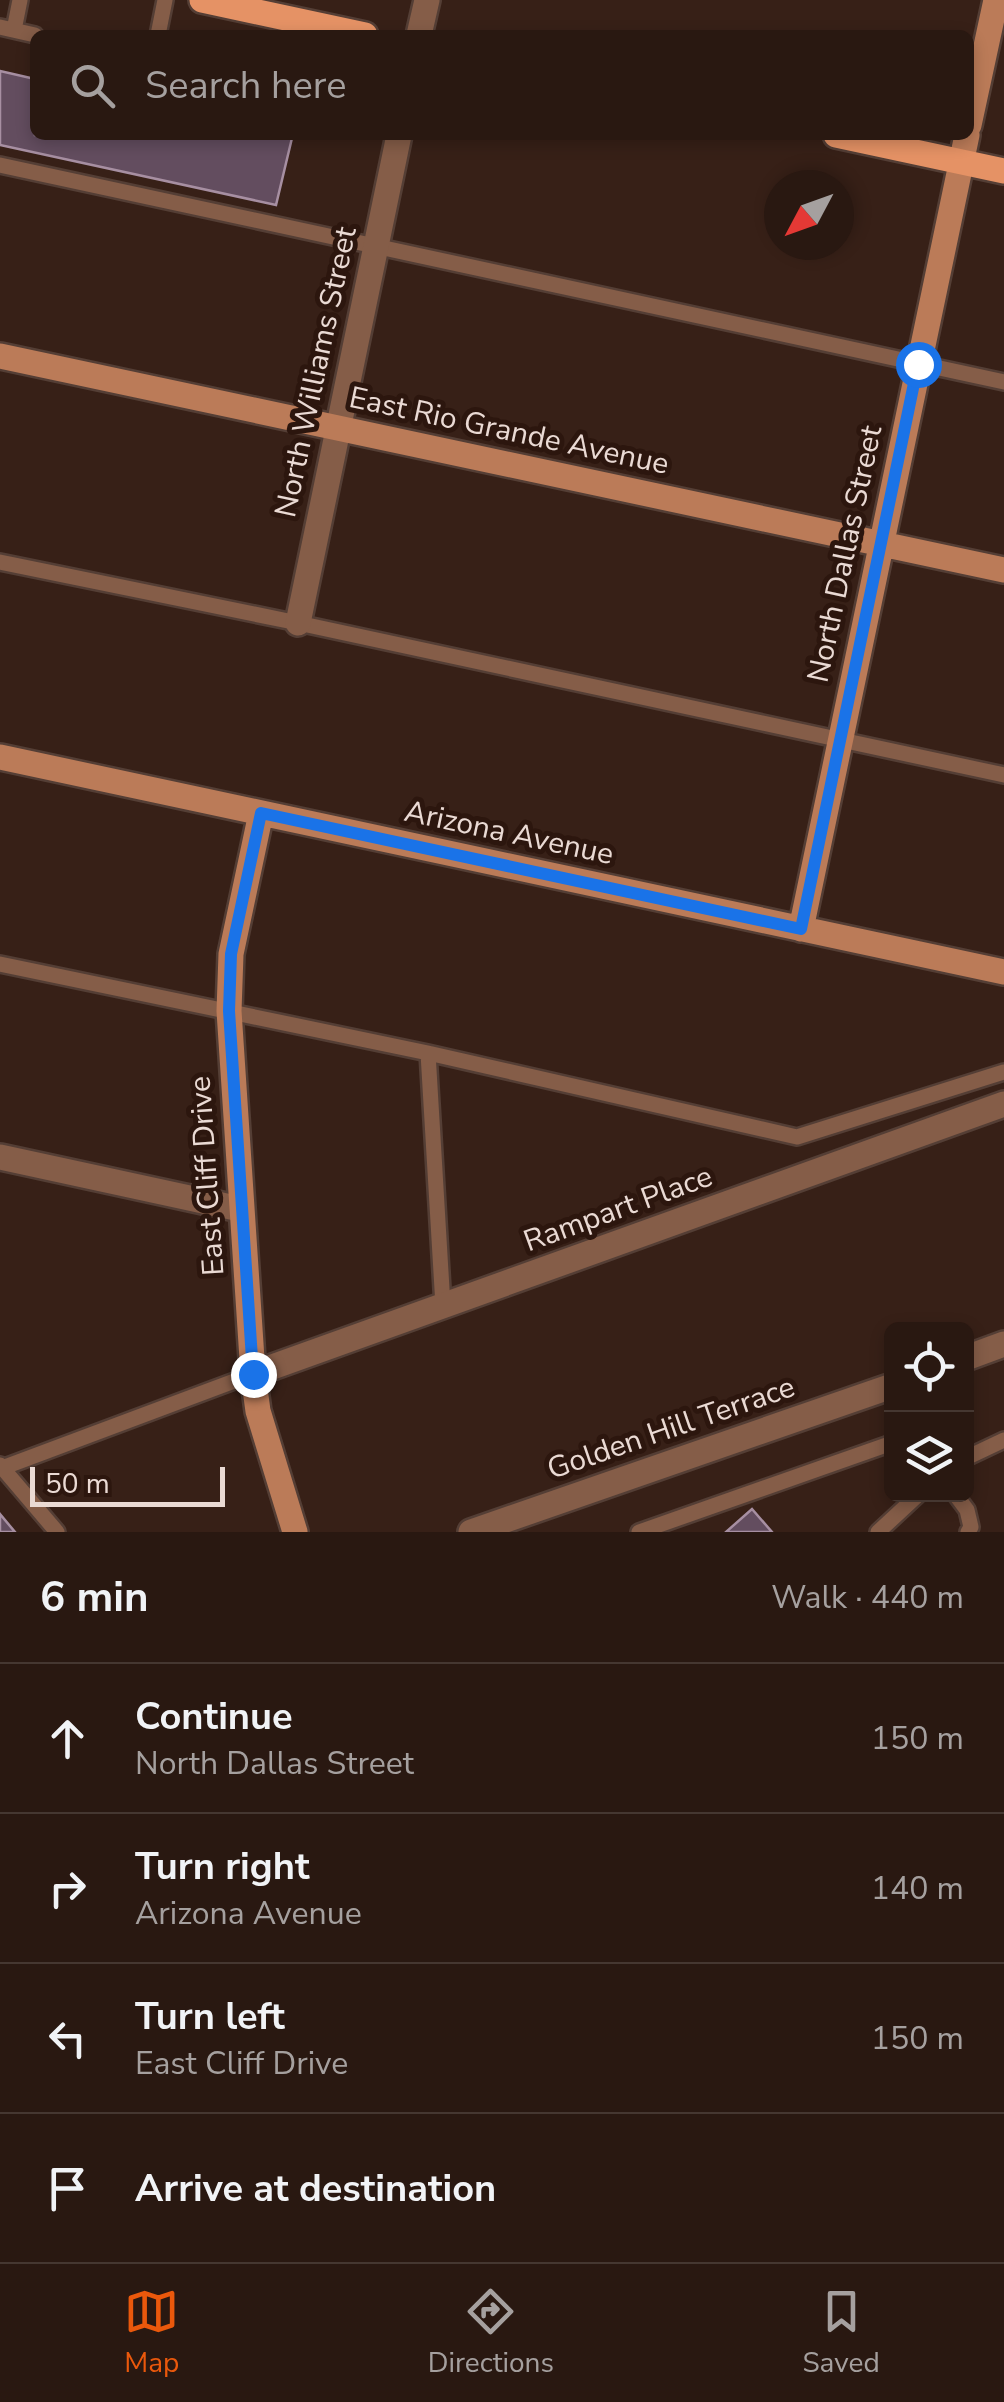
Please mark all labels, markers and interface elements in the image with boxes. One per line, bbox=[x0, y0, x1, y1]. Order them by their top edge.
search box bbox=[30, 30, 974, 140]
icon: search bbox=[65, 58, 120, 113]
text: Search here bbox=[145, 60, 346, 111]
north arrow bbox=[764, 170, 854, 260]
street label: North Williams Street bbox=[265, 223, 367, 521]
route start bbox=[896, 342, 942, 388]
street label: East Rio Grande Avenue bbox=[345, 377, 673, 485]
street label: North Dallas Street bbox=[798, 421, 892, 686]
street label: Arizona Avenue bbox=[401, 791, 617, 875]
street label: East Cliff Drive bbox=[180, 1075, 234, 1277]
street label: Rampart Place bbox=[518, 1156, 718, 1262]
map controls bbox=[884, 1322, 974, 1502]
button: locate bbox=[884, 1322, 974, 1412]
route end bbox=[231, 1352, 277, 1398]
street label: Golden Hill Terrace bbox=[542, 1366, 800, 1490]
button: layers bbox=[884, 1412, 974, 1502]
scale bar bbox=[30, 1462, 225, 1506]
text: 50 m bbox=[45, 1465, 110, 1503]
text: 6 min bbox=[40, 1569, 149, 1626]
text: Walk · 440 m bbox=[771, 1576, 964, 1619]
text: Continue bbox=[135, 1691, 293, 1742]
icon: ahead bbox=[40, 1711, 95, 1766]
text: 150 m bbox=[871, 1717, 964, 1760]
text: North Dallas Street bbox=[135, 1742, 414, 1785]
text: Turn right bbox=[135, 1841, 310, 1892]
icon: right bbox=[40, 1861, 95, 1916]
text: 140 m bbox=[871, 1867, 964, 1910]
text: Arizona Avenue bbox=[135, 1892, 362, 1935]
text: Turn left bbox=[135, 1991, 285, 2042]
icon: left bbox=[40, 2011, 95, 2066]
text: 150 m bbox=[871, 2017, 964, 2060]
text: East Cliff Drive bbox=[135, 2042, 348, 2085]
icon: arrive bbox=[40, 2161, 95, 2216]
text: Arrive at destination bbox=[135, 2163, 496, 2214]
tab: Map bbox=[124, 2284, 179, 2382]
tab: Directions bbox=[428, 2284, 554, 2382]
tab: Saved bbox=[802, 2284, 880, 2382]

